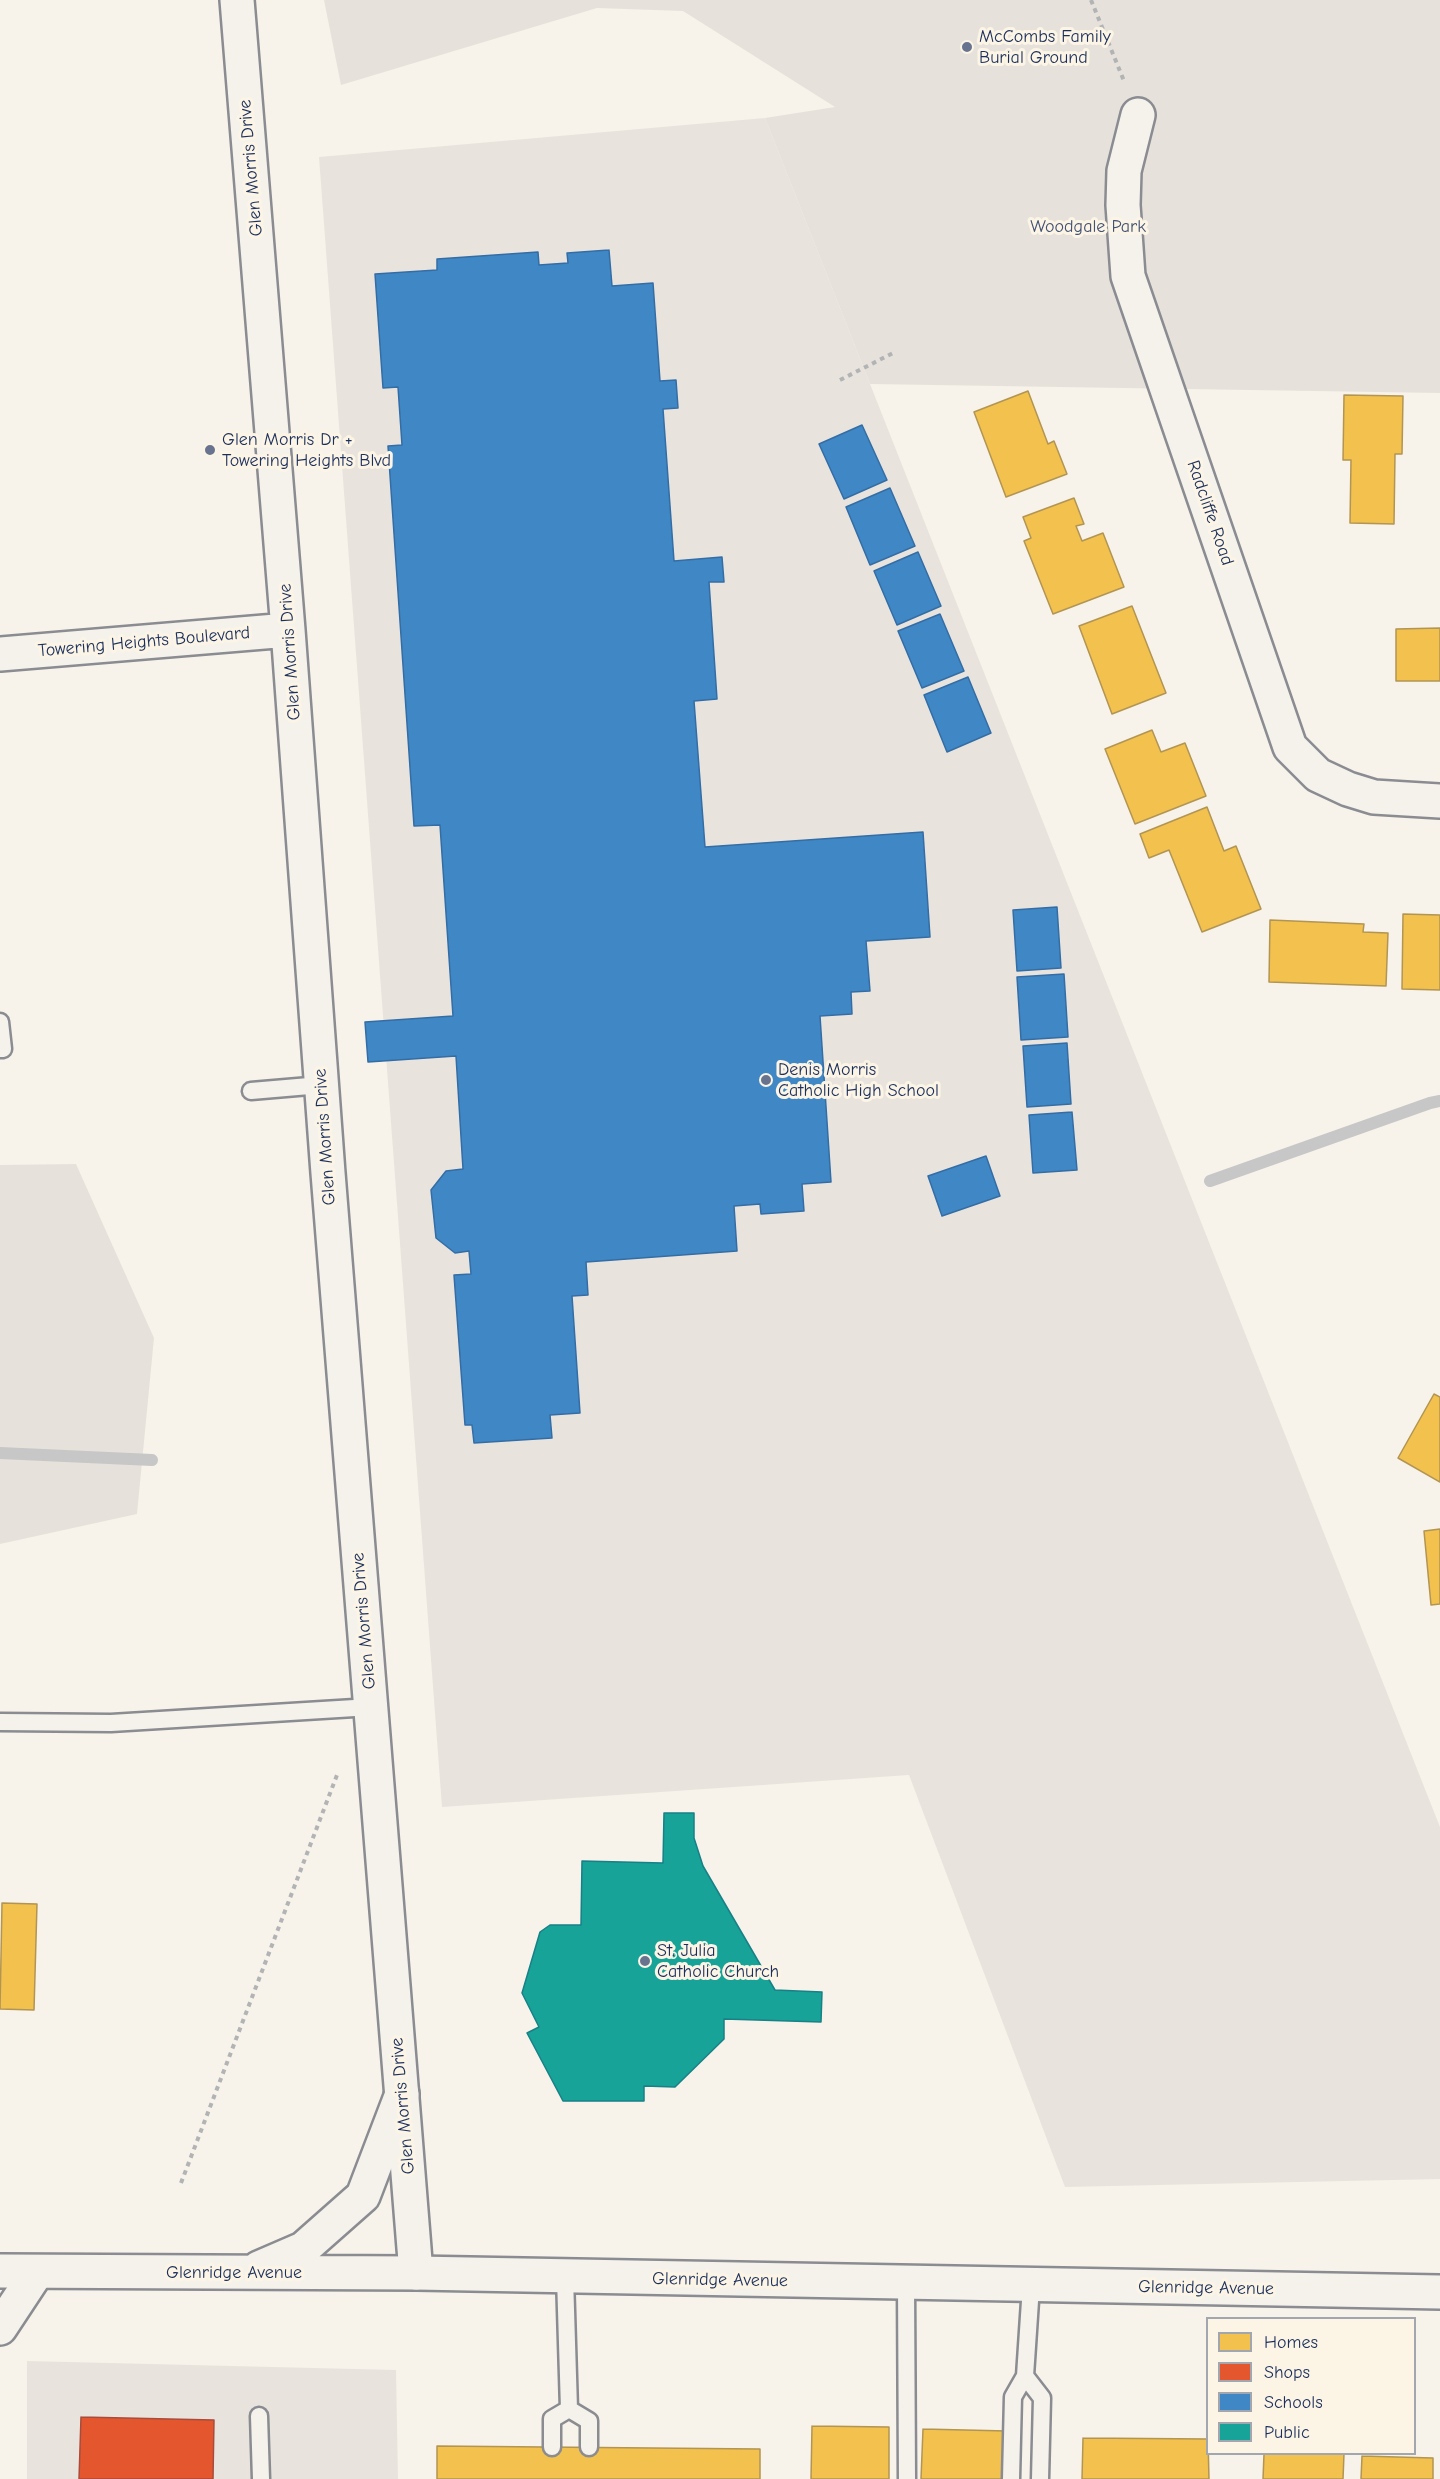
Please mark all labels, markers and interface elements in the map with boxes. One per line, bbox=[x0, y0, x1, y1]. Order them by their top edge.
place label: McCombs Family Burial Ground bbox=[979, 26, 1111, 68]
marker: McCombs Family Burial Ground bbox=[960, 40, 974, 54]
street label: Glen Morris Drive bbox=[234, 99, 268, 237]
park label: Woodgale Park bbox=[1030, 216, 1146, 238]
place label: Glen Morris Dr + Towering Heights Blvd bbox=[222, 429, 391, 472]
marker: Glen Morris Dr + Towering Heights Blvd bbox=[203, 443, 217, 457]
street label: Radcliffe Road bbox=[1182, 458, 1238, 568]
street label: Glen Morris Drive bbox=[274, 583, 306, 721]
street label: Towering Heights Boulevard bbox=[37, 622, 251, 662]
place label: Denis Morris Catholic High School bbox=[778, 1059, 939, 1102]
street label: Glen Morris Drive bbox=[309, 1068, 341, 1206]
marker: Denis Morris Catholic High School bbox=[759, 1073, 773, 1087]
street label: Glen Morris Drive bbox=[347, 1552, 381, 1690]
place label: St. Julia Catholic Church bbox=[657, 1940, 779, 1982]
marker: St. Julia Catholic Church bbox=[638, 1954, 652, 1968]
street label: Glen Morris Drive bbox=[386, 2037, 420, 2175]
street label: Glenridge Avenue bbox=[166, 2262, 302, 2284]
street label: Glenridge Avenue bbox=[652, 2268, 788, 2292]
street label: Glenridge Avenue bbox=[1138, 2276, 1274, 2300]
legend bbox=[1206, 2317, 1416, 2455]
text: Homes bbox=[1264, 2332, 1318, 2353]
text: Shops bbox=[1264, 2362, 1310, 2383]
text: Schools bbox=[1264, 2392, 1323, 2413]
text: Public bbox=[1264, 2422, 1310, 2443]

